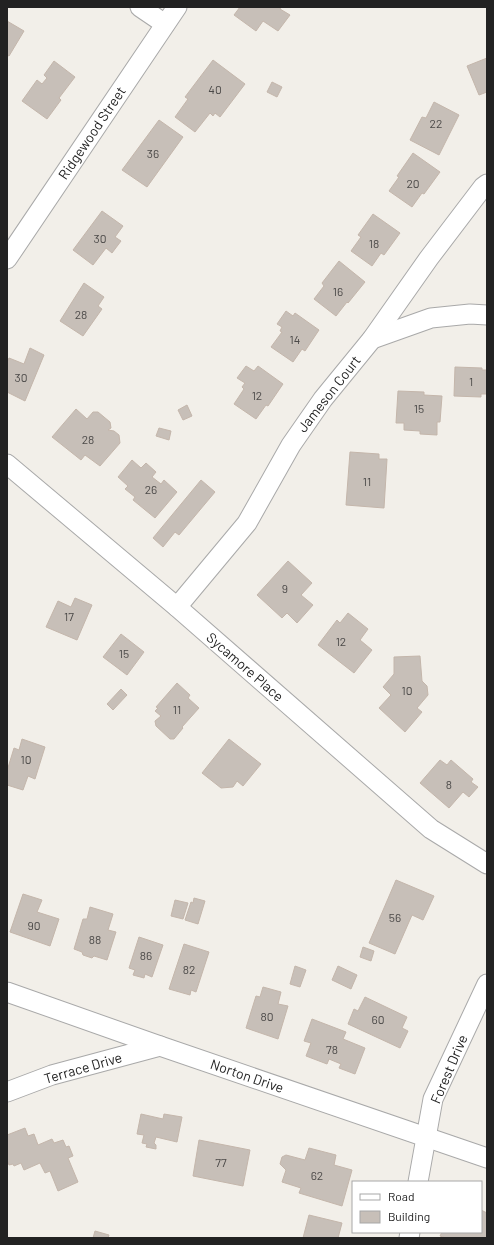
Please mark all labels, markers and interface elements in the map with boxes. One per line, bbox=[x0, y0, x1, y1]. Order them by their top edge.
house number: 40 bbox=[208, 82, 222, 96]
street label: Ridgewood Street bbox=[54, 83, 129, 182]
house number: 22 bbox=[430, 116, 442, 130]
house number: 36 bbox=[147, 146, 159, 160]
house number: 20 bbox=[406, 176, 420, 190]
house number: 30 bbox=[94, 231, 106, 245]
house number: 18 bbox=[369, 236, 379, 250]
house number: 16 bbox=[333, 284, 343, 298]
house number: 28 bbox=[75, 307, 87, 321]
house number: 14 bbox=[290, 332, 300, 346]
street label: Jameson Court bbox=[293, 352, 364, 435]
house number: 30 bbox=[15, 370, 27, 384]
house number: 1 bbox=[469, 374, 473, 388]
house number: 12 bbox=[252, 388, 262, 402]
house number: 15 bbox=[414, 401, 424, 415]
house number: 28 bbox=[82, 432, 94, 446]
house number: 11 bbox=[363, 474, 371, 488]
house number: 26 bbox=[145, 482, 157, 496]
house number: 9 bbox=[282, 581, 288, 595]
house number: 17 bbox=[64, 609, 74, 623]
street label: Sycamore Place bbox=[203, 629, 287, 705]
house number: 12 bbox=[336, 634, 346, 648]
house number: 15 bbox=[119, 646, 129, 660]
house number: 10 bbox=[402, 683, 412, 697]
house number: 11 bbox=[173, 702, 181, 716]
house number: 10 bbox=[21, 752, 31, 766]
house number: 8 bbox=[446, 777, 452, 791]
house number: 56 bbox=[389, 910, 401, 924]
house number: 90 bbox=[27, 918, 41, 932]
house number: 88 bbox=[89, 932, 101, 946]
house number: 86 bbox=[140, 948, 152, 962]
house number: 82 bbox=[183, 962, 195, 976]
house number: 80 bbox=[260, 1009, 274, 1023]
house number: 60 bbox=[372, 1012, 384, 1026]
street label: Forest Drive bbox=[426, 1032, 471, 1106]
house number: 78 bbox=[326, 1042, 338, 1056]
street label: Terrace Drive bbox=[42, 1048, 124, 1087]
street label: Norton Drive bbox=[208, 1055, 286, 1096]
house number: 77 bbox=[215, 1155, 227, 1169]
house number: 62 bbox=[311, 1168, 323, 1182]
legend bbox=[352, 1181, 482, 1233]
text: Road bbox=[388, 1189, 415, 1203]
text: Building bbox=[388, 1209, 430, 1223]

